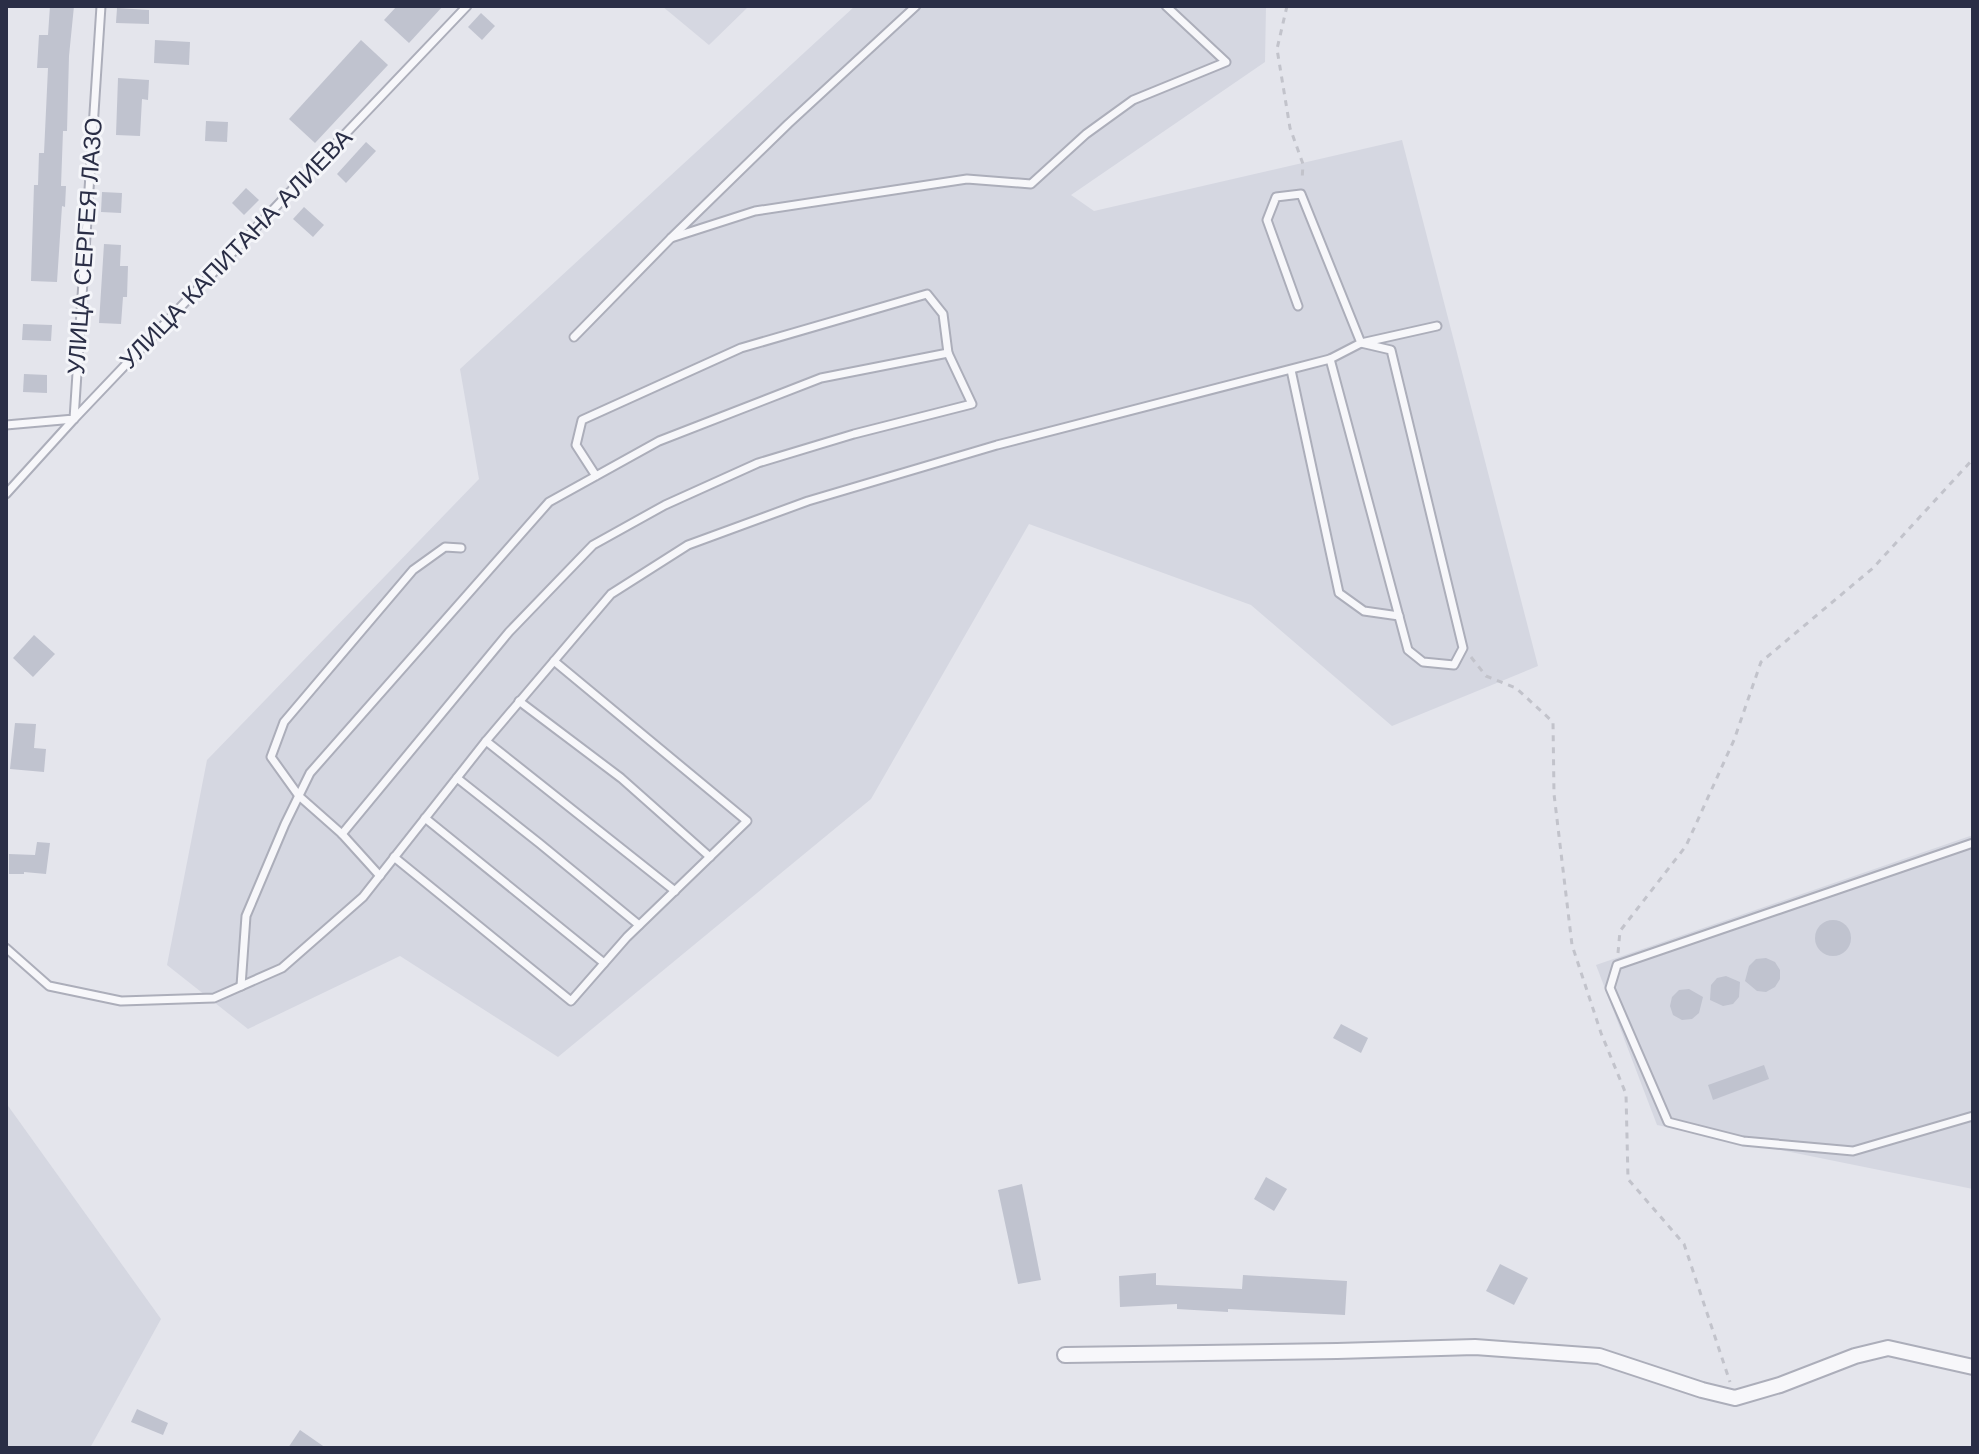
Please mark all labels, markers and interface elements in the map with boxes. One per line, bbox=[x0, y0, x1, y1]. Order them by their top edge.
street label: УЛИЦА СЕРГЕЯ ЛАЗО bbox=[62, 117, 108, 375]
street label: УЛИЦА КАПИТАНА АЛИЕВА bbox=[114, 124, 358, 374]

